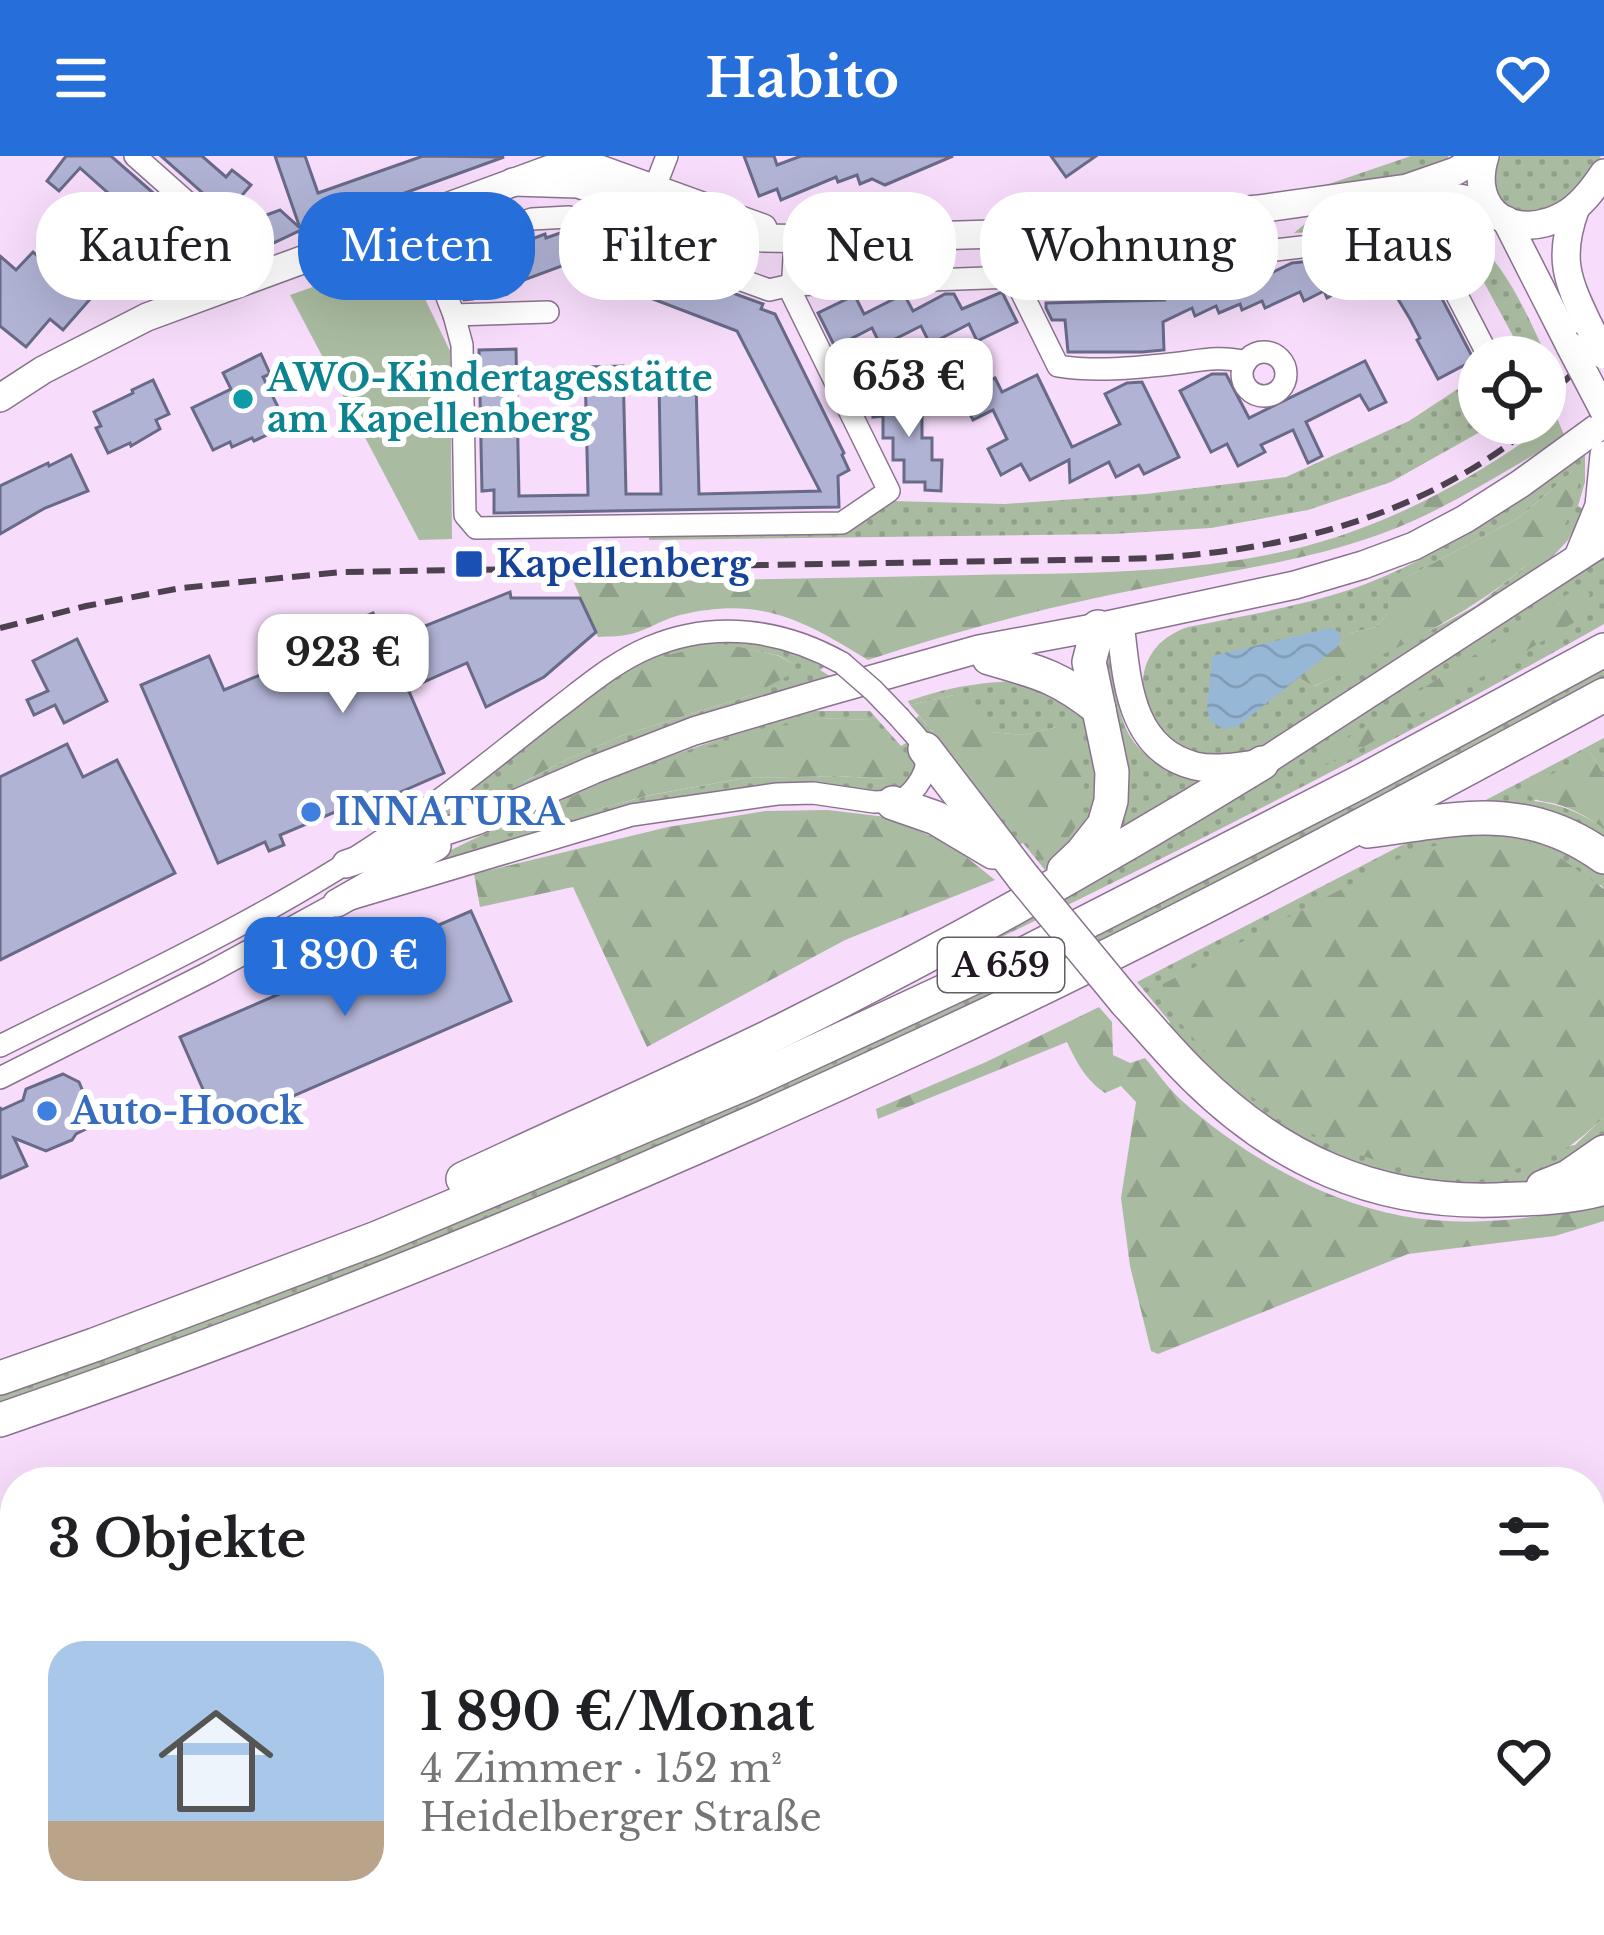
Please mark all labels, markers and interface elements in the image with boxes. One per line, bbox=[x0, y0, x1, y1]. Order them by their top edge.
icon: menu bbox=[48, 45, 114, 111]
text: Habito bbox=[705, 45, 899, 112]
icon: heart bbox=[1490, 45, 1556, 111]
chip: Kaufen bbox=[36, 192, 274, 300]
chip: Mieten bbox=[298, 192, 535, 300]
chip: Filter bbox=[559, 192, 759, 300]
chip: Neu bbox=[783, 192, 956, 300]
chip: Wohnung bbox=[980, 192, 1278, 300]
chip: Haus bbox=[1302, 192, 1495, 300]
map controls bbox=[1458, 336, 1566, 444]
button: locate bbox=[1458, 336, 1566, 444]
pin: 653 € bbox=[825, 338, 993, 440]
text: 653 € bbox=[852, 352, 966, 401]
place label: AWO-Kindertagesstätte am Kapellenberg bbox=[266, 356, 713, 442]
marker: AWO-Kindertagesstätte am Kapellenberg bbox=[230, 386, 256, 412]
place label: Kapellenberg bbox=[496, 542, 751, 587]
marker: Kapellenberg bbox=[453, 548, 485, 580]
pin: 923 € bbox=[259, 614, 427, 716]
text: 923 € bbox=[285, 628, 401, 677]
place label: INNATURA bbox=[335, 790, 566, 835]
marker: INNATURA bbox=[298, 799, 324, 825]
pin: 1 890 € bbox=[234, 917, 456, 1019]
text: 1 890 € bbox=[271, 931, 419, 980]
road number: A 659 bbox=[938, 938, 1064, 992]
place label: Auto-Hoock bbox=[70, 1089, 304, 1134]
marker: Auto-Hoock bbox=[34, 1098, 60, 1124]
icon: filters bbox=[1491, 1506, 1557, 1572]
text: 3 Objekte bbox=[48, 1508, 306, 1571]
text: 1 890 €/Monat bbox=[420, 1681, 815, 1744]
icon: home bbox=[144, 1689, 288, 1833]
icon: heart bbox=[1491, 1728, 1557, 1794]
text: 4 Zimmer · 152 m² bbox=[420, 1744, 782, 1793]
text: Heidelberger Straße bbox=[420, 1793, 822, 1842]

